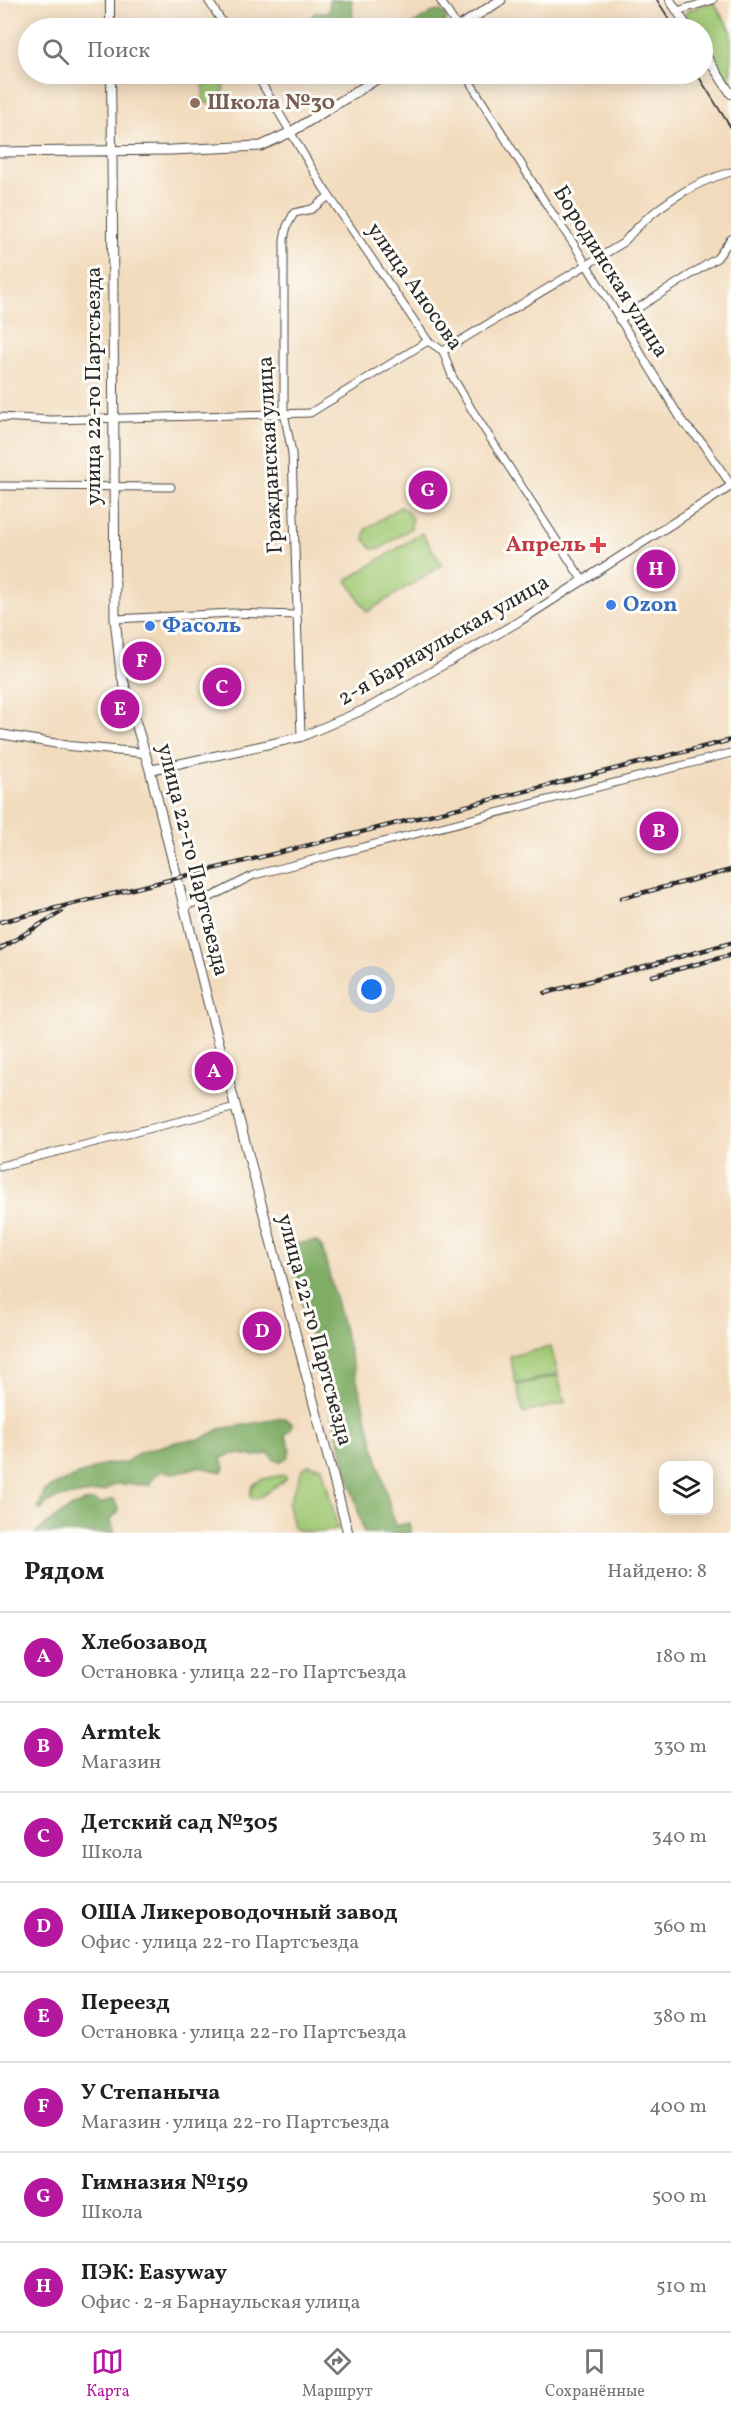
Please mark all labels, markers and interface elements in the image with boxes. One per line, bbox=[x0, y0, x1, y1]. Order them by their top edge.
search box bbox=[18, 18, 713, 84]
icon: search bbox=[39, 35, 72, 68]
text: Поиск bbox=[87, 36, 150, 67]
place label: Школа №30 bbox=[207, 88, 335, 119]
marker: Школа №30 bbox=[188, 96, 202, 110]
street label: Бородинская улица bbox=[544, 180, 676, 364]
street label: улица Аносова bbox=[358, 217, 470, 357]
street label: улица 22-го Партсъезда bbox=[79, 267, 110, 505]
street label: Гражданская улица bbox=[250, 355, 292, 555]
pin: G bbox=[408, 468, 448, 512]
place label: Апрель bbox=[506, 530, 586, 561]
marker: Апрель bbox=[591, 538, 605, 552]
pin: H bbox=[636, 546, 676, 592]
street label: 2-я Барнаульская улица bbox=[333, 568, 555, 714]
place label: Ozon bbox=[623, 590, 678, 621]
marker: Ozon bbox=[604, 598, 618, 612]
place label: Фасоль bbox=[162, 611, 241, 642]
marker: Фасоль bbox=[143, 619, 157, 633]
pin: F bbox=[122, 638, 162, 684]
pin: C bbox=[202, 664, 242, 710]
pin: E bbox=[100, 686, 140, 732]
street label: улица 22-го Партсъезда bbox=[148, 740, 236, 980]
pin: B bbox=[640, 808, 678, 854]
your location bbox=[357, 975, 386, 1004]
pin: A bbox=[194, 1048, 234, 1094]
street label: улица 22-го Партсъезда bbox=[268, 1211, 360, 1449]
pin: D bbox=[242, 1308, 282, 1354]
map controls bbox=[659, 1461, 713, 1515]
button: layers bbox=[659, 1461, 713, 1515]
text: Рядом bbox=[24, 1554, 104, 1590]
text: Найдено: 8 bbox=[607, 1558, 707, 1586]
text: Хлебозавод bbox=[81, 1628, 207, 1659]
text: A bbox=[36, 1643, 51, 1671]
text: 180 m bbox=[655, 1643, 707, 1671]
text: Остановка · улица 22-го Партсъезда bbox=[81, 1659, 407, 1687]
text: Armtek bbox=[81, 1718, 161, 1749]
text: B bbox=[37, 1733, 50, 1761]
text: 330 m bbox=[653, 1733, 707, 1761]
text: Магазин bbox=[81, 1749, 161, 1777]
text: Детский сад №305 bbox=[81, 1808, 278, 1839]
text: C bbox=[37, 1823, 50, 1851]
text: 340 m bbox=[651, 1823, 707, 1851]
text: Школа bbox=[81, 1839, 143, 1867]
text: ОША Ликероводочный завод bbox=[81, 1898, 398, 1929]
text: D bbox=[36, 1913, 51, 1941]
text: 360 m bbox=[653, 1913, 707, 1941]
text: Офис · улица 22-го Партсъезда bbox=[81, 1929, 359, 1957]
text: Переезд bbox=[81, 1988, 170, 2019]
text: E bbox=[37, 2003, 50, 2031]
text: 380 m bbox=[653, 2003, 707, 2031]
text: Остановка · улица 22-го Партсъезда bbox=[81, 2019, 407, 2047]
text: У Степаныча bbox=[81, 2078, 220, 2109]
text: F bbox=[38, 2093, 49, 2121]
text: 400 m bbox=[649, 2093, 707, 2121]
text: Магазин · улица 22-го Партсъезда bbox=[81, 2109, 390, 2137]
text: Гимназия №159 bbox=[81, 2168, 248, 2199]
text: G bbox=[36, 2183, 51, 2211]
text: 500 m bbox=[652, 2183, 707, 2211]
text: Школа bbox=[81, 2199, 143, 2227]
text: ПЭК: Easyway bbox=[81, 2258, 227, 2289]
text: H bbox=[36, 2273, 51, 2301]
text: 510 m bbox=[656, 2273, 707, 2301]
text: Офис · 2-я Барнаульская улица bbox=[81, 2289, 360, 2317]
tab: Карта bbox=[86, 2345, 130, 2403]
tab: Маршрут bbox=[302, 2345, 373, 2403]
tab: Сохранённые bbox=[545, 2345, 645, 2403]

